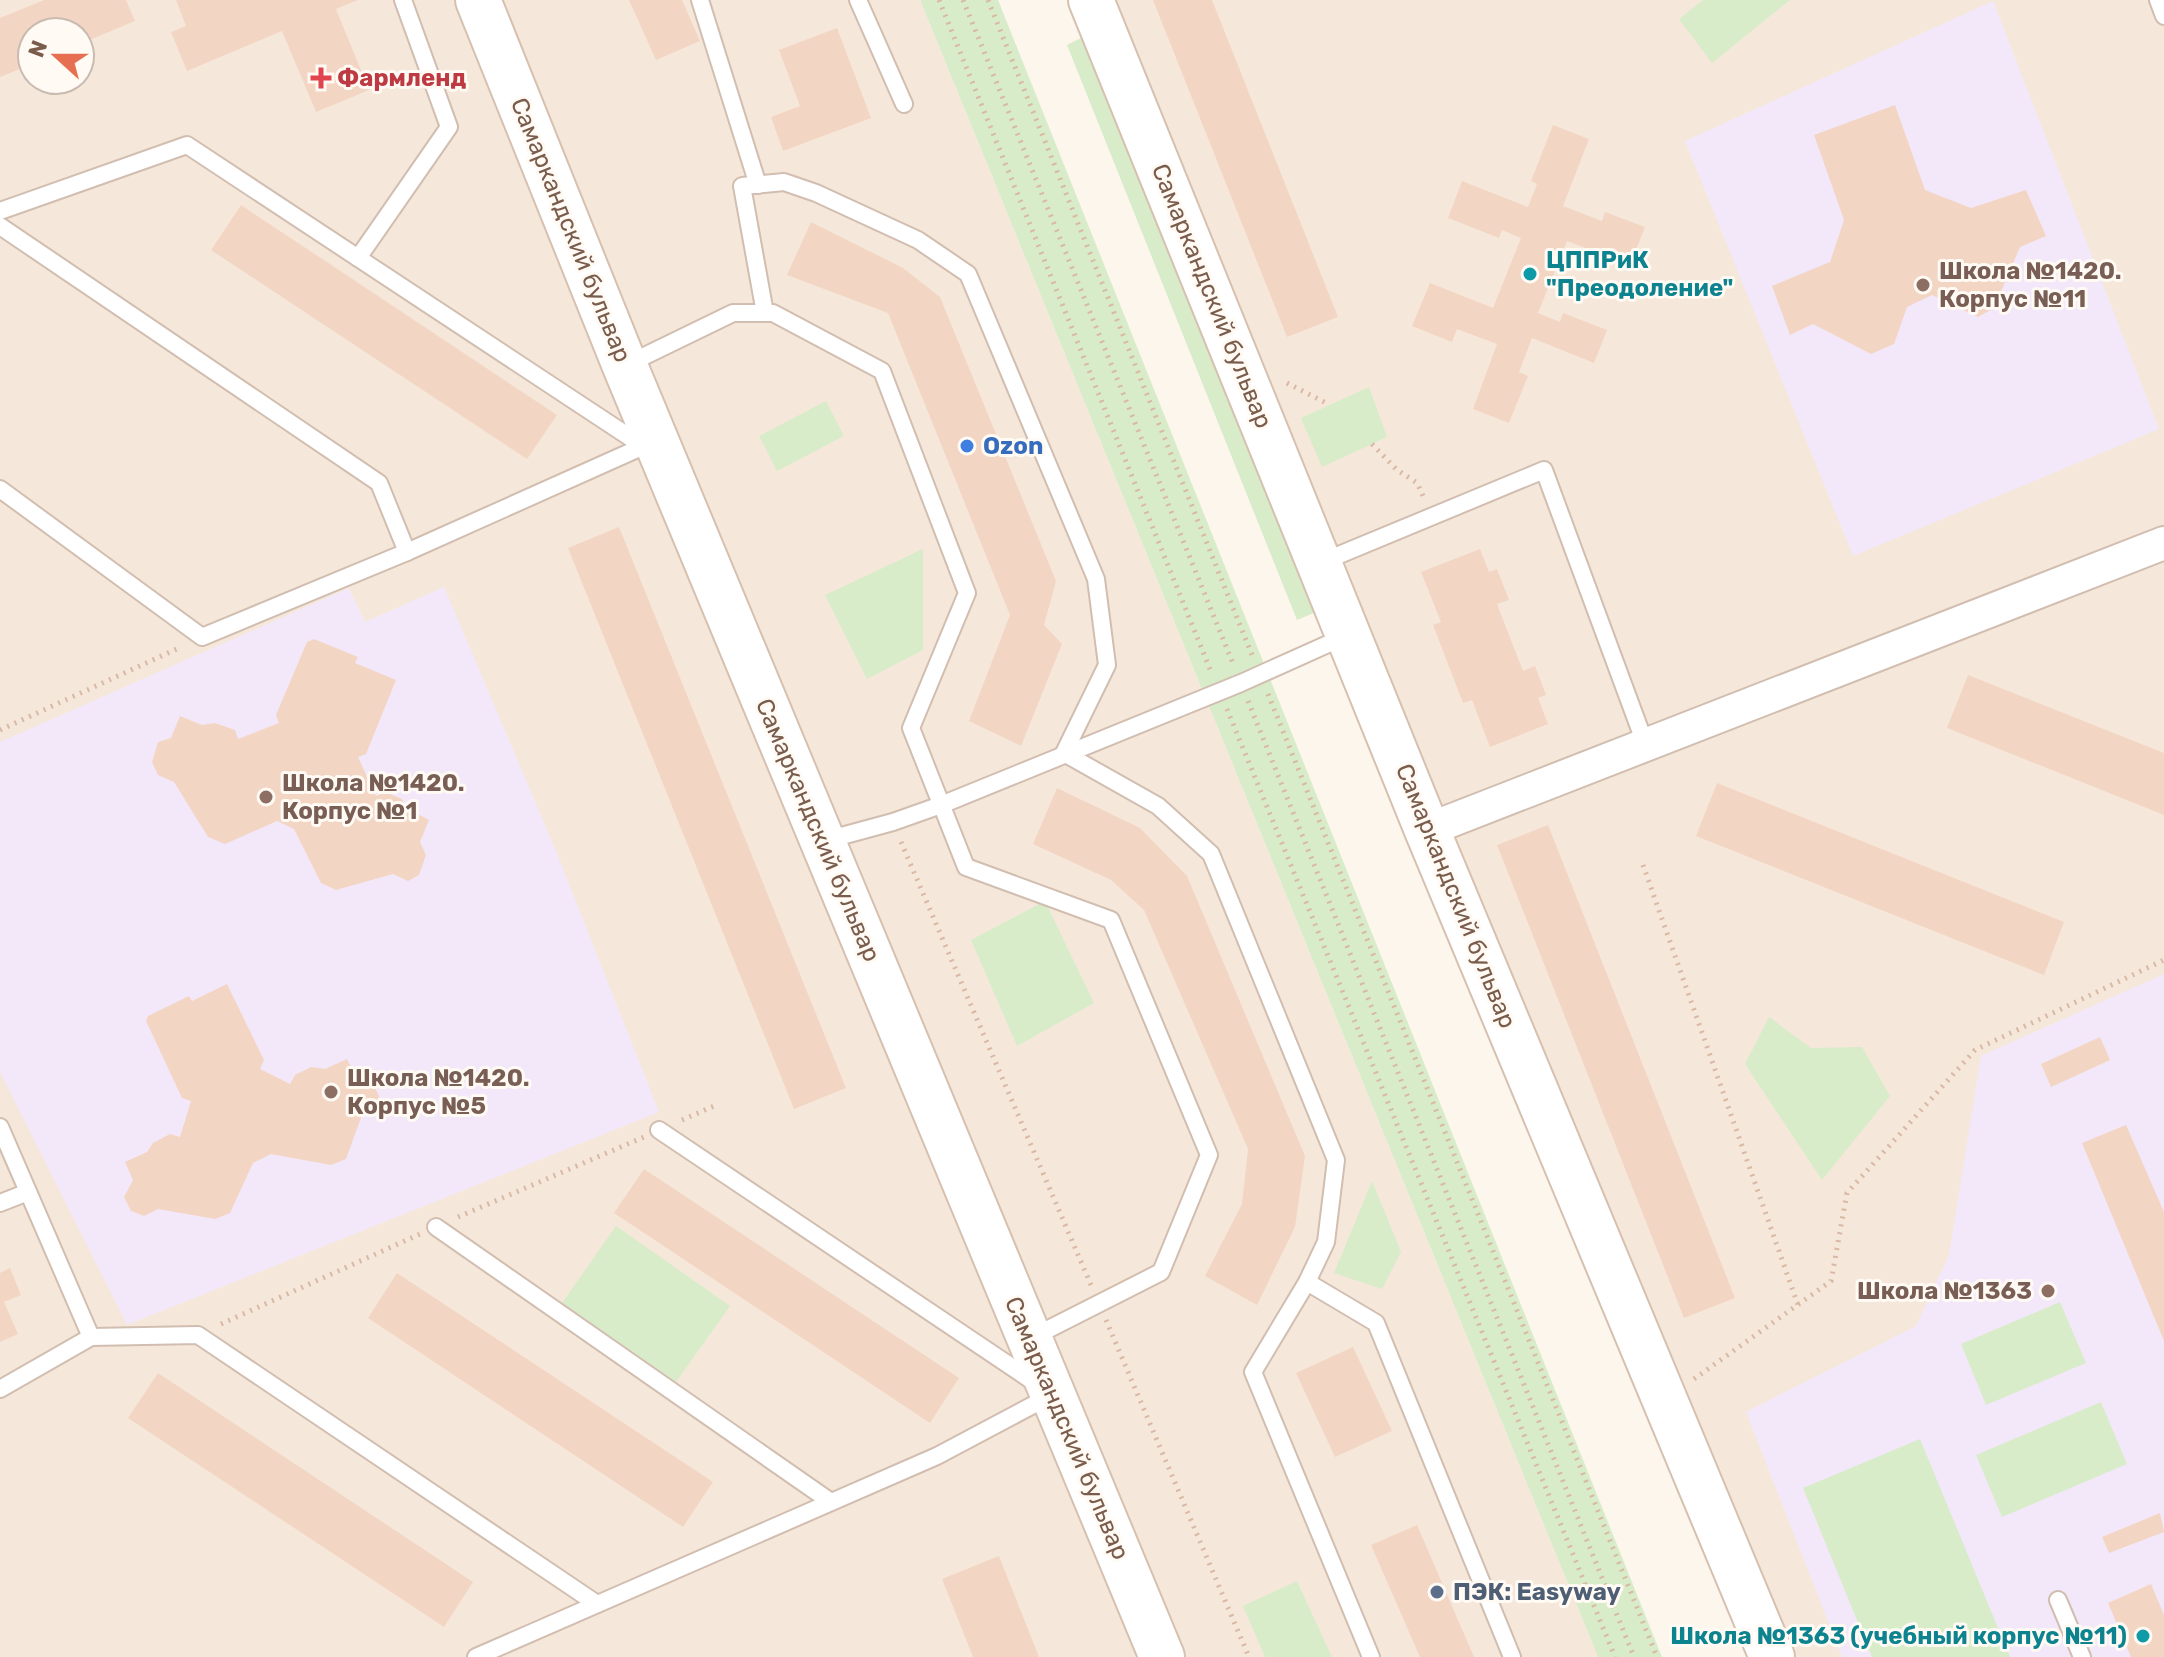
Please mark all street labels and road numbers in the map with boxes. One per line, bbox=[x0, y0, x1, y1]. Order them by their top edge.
street label: Самаркандский бульвар bbox=[505, 94, 637, 366]
street label: Самаркандский бульвар bbox=[1146, 160, 1278, 432]
street label: Самаркандский бульвар bbox=[750, 694, 886, 966]
street label: Самаркандский бульвар bbox=[1390, 760, 1522, 1032]
street label: Самаркандский бульвар bbox=[999, 1292, 1135, 1564]

